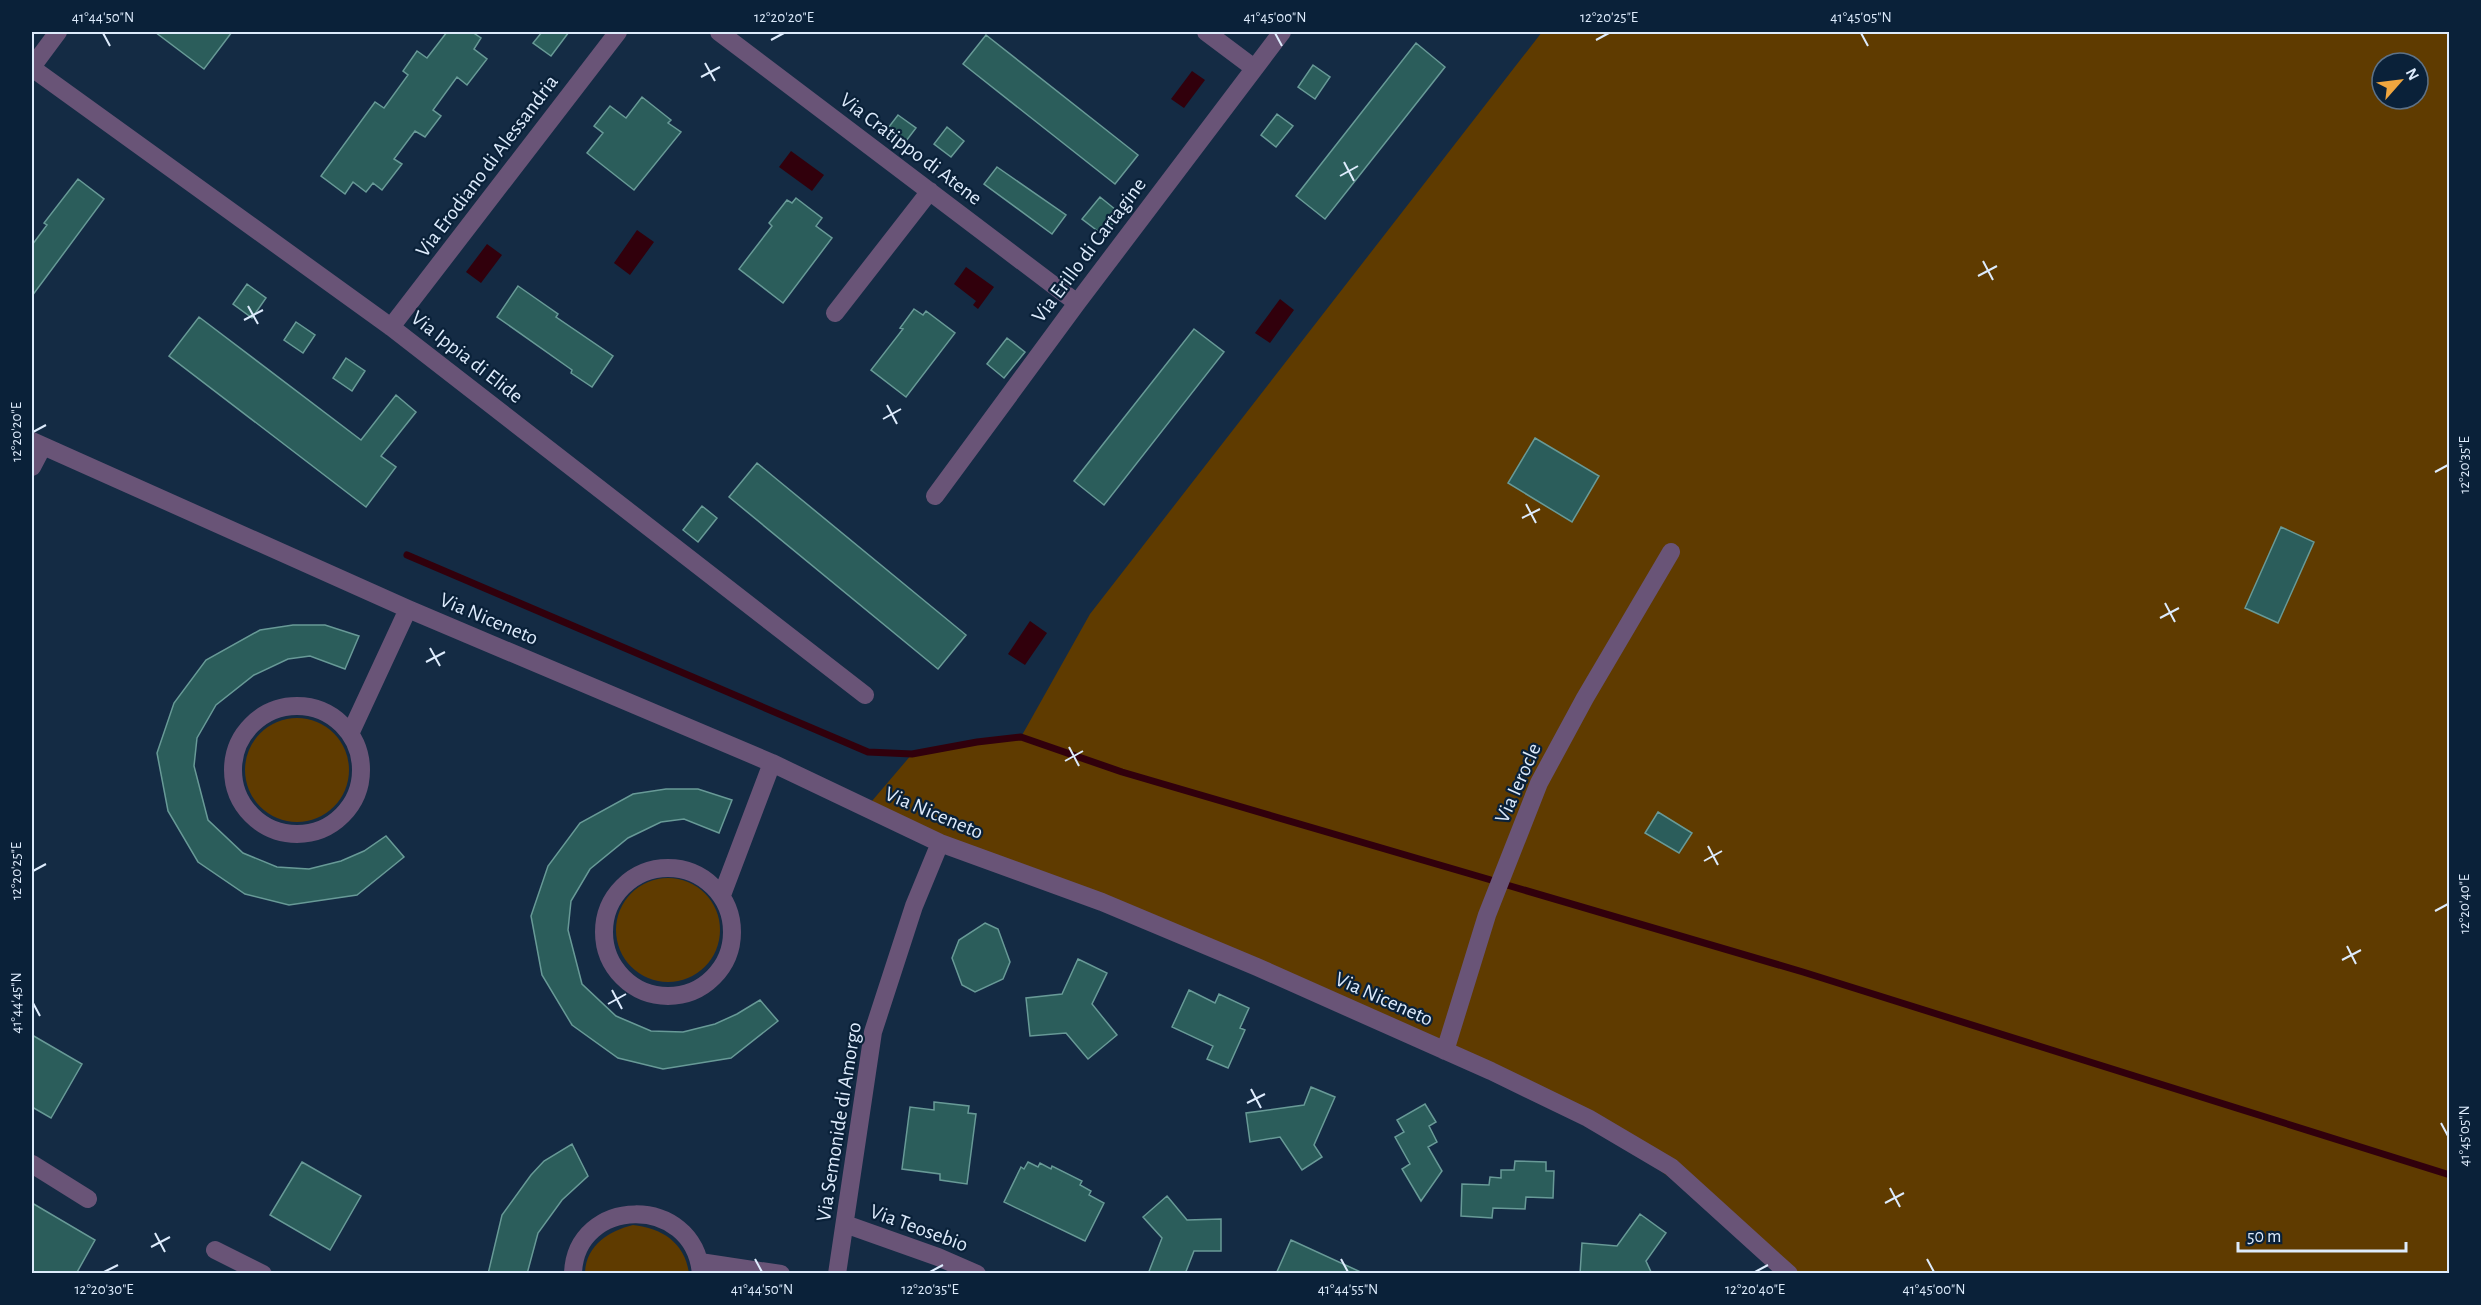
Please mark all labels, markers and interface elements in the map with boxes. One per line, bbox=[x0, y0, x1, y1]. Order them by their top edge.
text: 41°44'50"N bbox=[72, 10, 134, 25]
text: 12°20'20"E bbox=[754, 10, 814, 25]
text: 41°45'00"N bbox=[1243, 10, 1307, 25]
text: 12°20'25"E bbox=[1580, 10, 1638, 25]
text: 41°45'05"N bbox=[1830, 10, 1892, 25]
north arrow bbox=[2370, 51, 2430, 111]
text: N bbox=[2403, 66, 2422, 83]
street label: Via Erodiano di Alessandria bbox=[412, 71, 562, 261]
street label: Via Cratippo di Atene bbox=[836, 89, 986, 209]
street label: Via Erillo di Cartagine bbox=[1028, 174, 1150, 326]
street label: Via Ippia di Elide bbox=[407, 307, 527, 407]
text: 12°20'20"E bbox=[9, 402, 24, 462]
text: 12°20'35"E bbox=[2457, 436, 2472, 494]
street label: Via Niceneto bbox=[437, 589, 541, 649]
street label: Via Ierocle bbox=[1491, 740, 1545, 826]
street label: Via Niceneto bbox=[882, 783, 986, 843]
text: 12°20'25"E bbox=[9, 842, 24, 900]
text: 12°20'40"E bbox=[2457, 874, 2472, 934]
street label: Via Niceneto bbox=[1332, 968, 1436, 1030]
text: 41°44'45"N bbox=[9, 972, 24, 1034]
street label: Via Semonide di Amorgo bbox=[813, 1021, 865, 1223]
text: 41°45'05"N bbox=[2457, 1105, 2472, 1167]
street label: Via Teosebio bbox=[867, 1201, 971, 1255]
scale bar bbox=[2238, 1215, 2406, 1253]
text: 50 m bbox=[2247, 1228, 2281, 1246]
text: 12°20'30"E bbox=[74, 1282, 134, 1297]
text: 41°44'50"N bbox=[731, 1282, 793, 1297]
text: 12°20'35"E bbox=[901, 1282, 959, 1297]
text: 41°44'55"N bbox=[1318, 1282, 1378, 1297]
text: 12°20'40"E bbox=[1725, 1282, 1785, 1297]
text: 41°45'00"N bbox=[1902, 1282, 1966, 1297]

